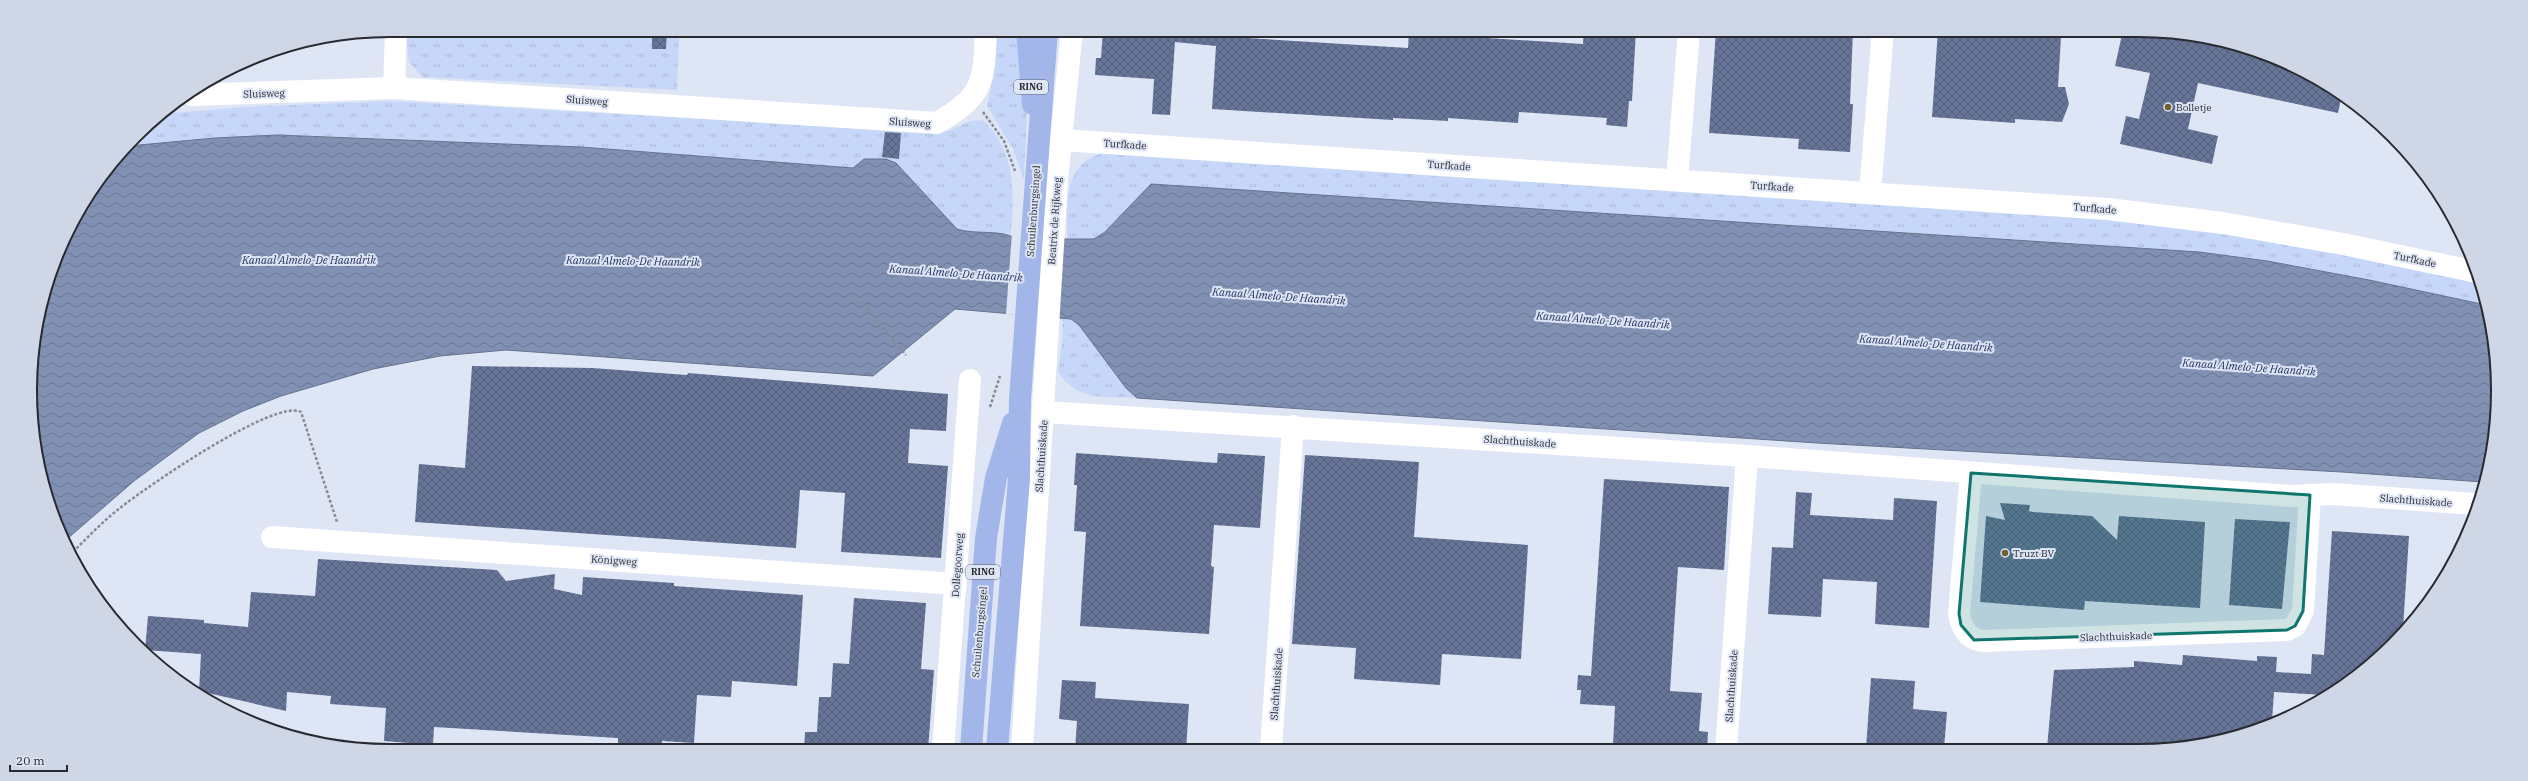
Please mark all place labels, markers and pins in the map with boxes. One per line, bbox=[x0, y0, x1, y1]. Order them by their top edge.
place label: Bolletje bbox=[2176, 101, 2212, 114]
marker: Bolletje bbox=[2163, 102, 2173, 112]
place label: Truzt BV bbox=[2013, 547, 2055, 560]
marker: Truzt BV bbox=[2000, 548, 2010, 558]

